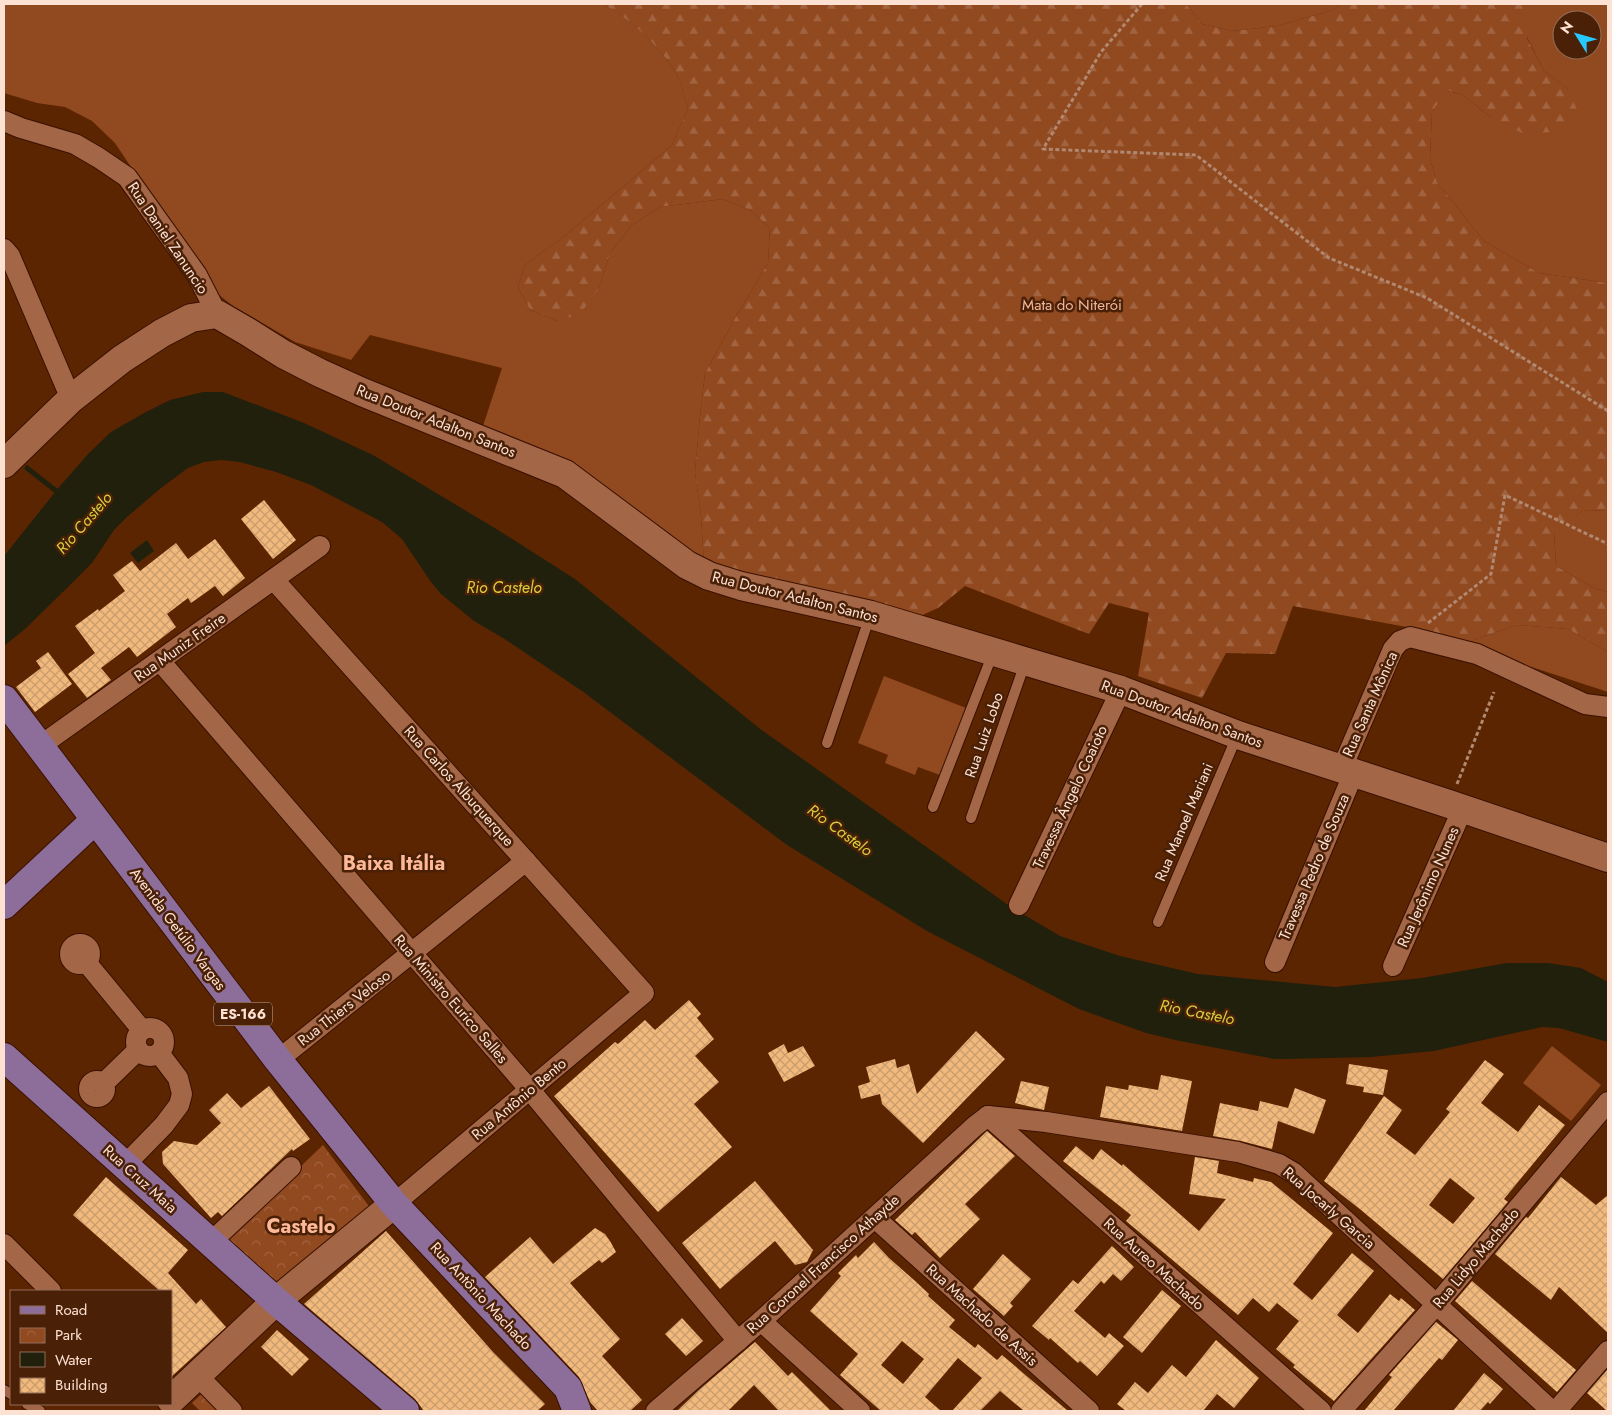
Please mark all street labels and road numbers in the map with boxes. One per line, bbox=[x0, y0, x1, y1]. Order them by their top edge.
street label: Rua Daniel Zanuncio bbox=[122, 177, 214, 299]
street label: Rua Doutor Adalton Santos bbox=[353, 379, 519, 463]
street label: Rua Doutor Adalton Santos bbox=[710, 566, 880, 628]
street label: Rua Muniz Freire bbox=[130, 607, 231, 687]
street label: Rua Santa Mônica bbox=[1337, 648, 1403, 760]
street label: Rua Doutor Adalton Santos bbox=[1098, 675, 1266, 753]
street label: Rua Luiz Lobo bbox=[959, 689, 1009, 781]
street label: Rua Carlos Albuquerque bbox=[399, 721, 519, 851]
street label: Travessa Ângelo Coaioto bbox=[1027, 722, 1113, 872]
street label: Rua Manoel Mariani bbox=[1149, 759, 1219, 885]
street label: Travessa Pedro de Souza bbox=[1273, 791, 1355, 943]
street label: Rua Jerônimo Nunes bbox=[1392, 823, 1464, 951]
street label: Avenida Getúlio Vargas bbox=[125, 863, 231, 995]
street label: Rua Ministro Eurico Salles bbox=[389, 930, 513, 1068]
street label: Rua Thiers Veloso bbox=[293, 965, 395, 1051]
road number: ES-166 bbox=[214, 1002, 272, 1026]
street label: Rua Antônio Bento bbox=[467, 1053, 571, 1145]
street label: Rua Cruz Maia bbox=[98, 1140, 182, 1218]
street label: Rua Jocarly Garcia bbox=[1278, 1162, 1380, 1254]
street label: Rua Coronel Francisco Athayde bbox=[742, 1189, 904, 1339]
street label: Rua Lidyo Machado bbox=[1428, 1203, 1524, 1313]
street label: Rua Aureo Machado bbox=[1099, 1213, 1209, 1315]
street label: Rua Antônio Machado bbox=[425, 1237, 537, 1355]
street label: Rua Machado de Assis bbox=[921, 1259, 1043, 1371]

